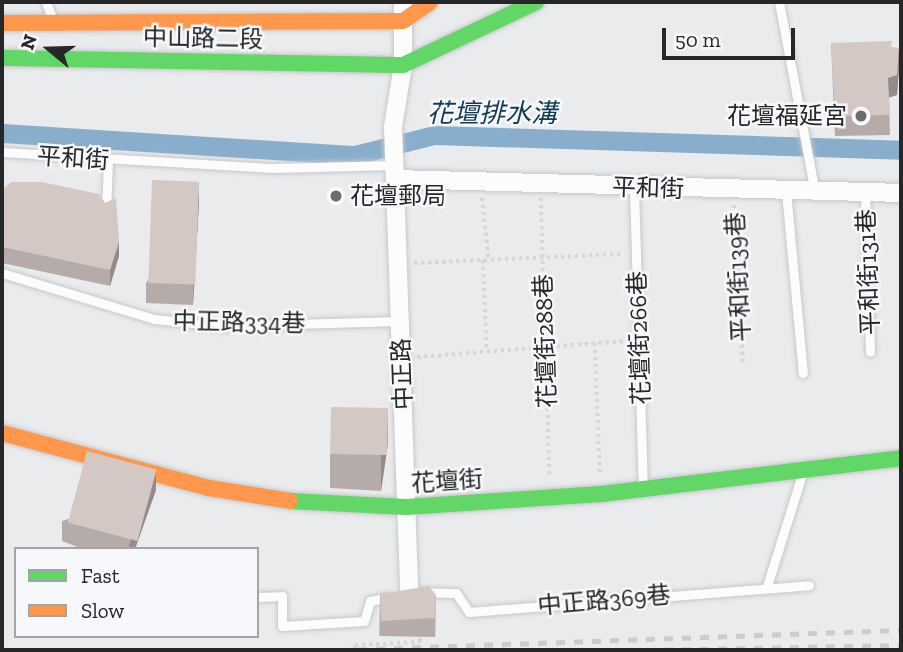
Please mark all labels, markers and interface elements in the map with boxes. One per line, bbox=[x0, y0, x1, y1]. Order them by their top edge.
north arrow bbox=[14, 14, 84, 84]
scale bar bbox=[665, 14, 798, 58]
street label: 中山路二段 bbox=[143, 23, 263, 53]
text: 50 m bbox=[675, 27, 721, 52]
text: N bbox=[15, 31, 42, 53]
water label: 花壇排水溝 bbox=[427, 98, 557, 130]
place label: 花壇福延宮 bbox=[727, 102, 847, 130]
marker: 花壇福延宮 bbox=[853, 108, 869, 124]
street label: 平和街 bbox=[36, 141, 110, 175]
street label: 平和街 bbox=[612, 172, 684, 204]
place label: 花壇郵局 bbox=[350, 182, 446, 210]
marker: 花壇郵局 bbox=[328, 188, 344, 204]
street label: 平和街131巷 bbox=[851, 208, 885, 336]
street label: 平和街139巷 bbox=[720, 211, 756, 343]
street label: 花壇街266巷 bbox=[622, 271, 656, 405]
street label: 花壇街288巷 bbox=[528, 273, 562, 409]
street label: 中正路334巷 bbox=[173, 306, 305, 338]
street label: 中正路 bbox=[386, 338, 418, 410]
street label: 花壇街 bbox=[410, 464, 484, 498]
legend bbox=[14, 547, 259, 638]
text: Fast bbox=[81, 563, 120, 588]
street label: 中正路369巷 bbox=[536, 580, 672, 620]
text: Slow bbox=[81, 598, 124, 623]

